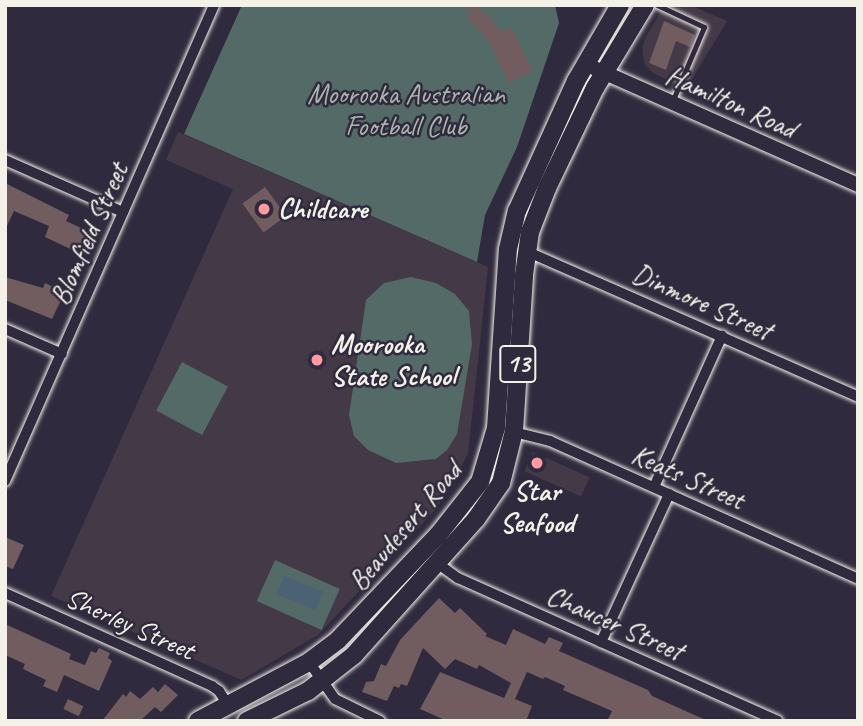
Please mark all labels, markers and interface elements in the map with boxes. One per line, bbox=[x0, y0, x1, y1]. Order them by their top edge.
street label: Hamilton Road bbox=[661, 58, 801, 146]
park label: Moorooka Australian Football Club bbox=[307, 77, 505, 143]
street label: Blomfield Street bbox=[43, 158, 135, 310]
place label: Childcare bbox=[278, 192, 367, 226]
marker: Childcare bbox=[256, 201, 272, 217]
street label: Dinmore Street bbox=[627, 256, 777, 348]
place label: Moorooka State School bbox=[331, 327, 454, 393]
road number: 13 bbox=[499, 342, 537, 386]
marker: Moorooka State School bbox=[309, 352, 325, 368]
street label: Keats Street bbox=[626, 437, 750, 517]
street label: Beaudesert Road bbox=[342, 455, 468, 597]
marker: Star Seafood bbox=[529, 455, 545, 471]
place label: Star Seafood bbox=[500, 474, 574, 540]
street label: Chaucer Street bbox=[542, 578, 688, 668]
street label: Sherley Street bbox=[60, 581, 200, 667]

